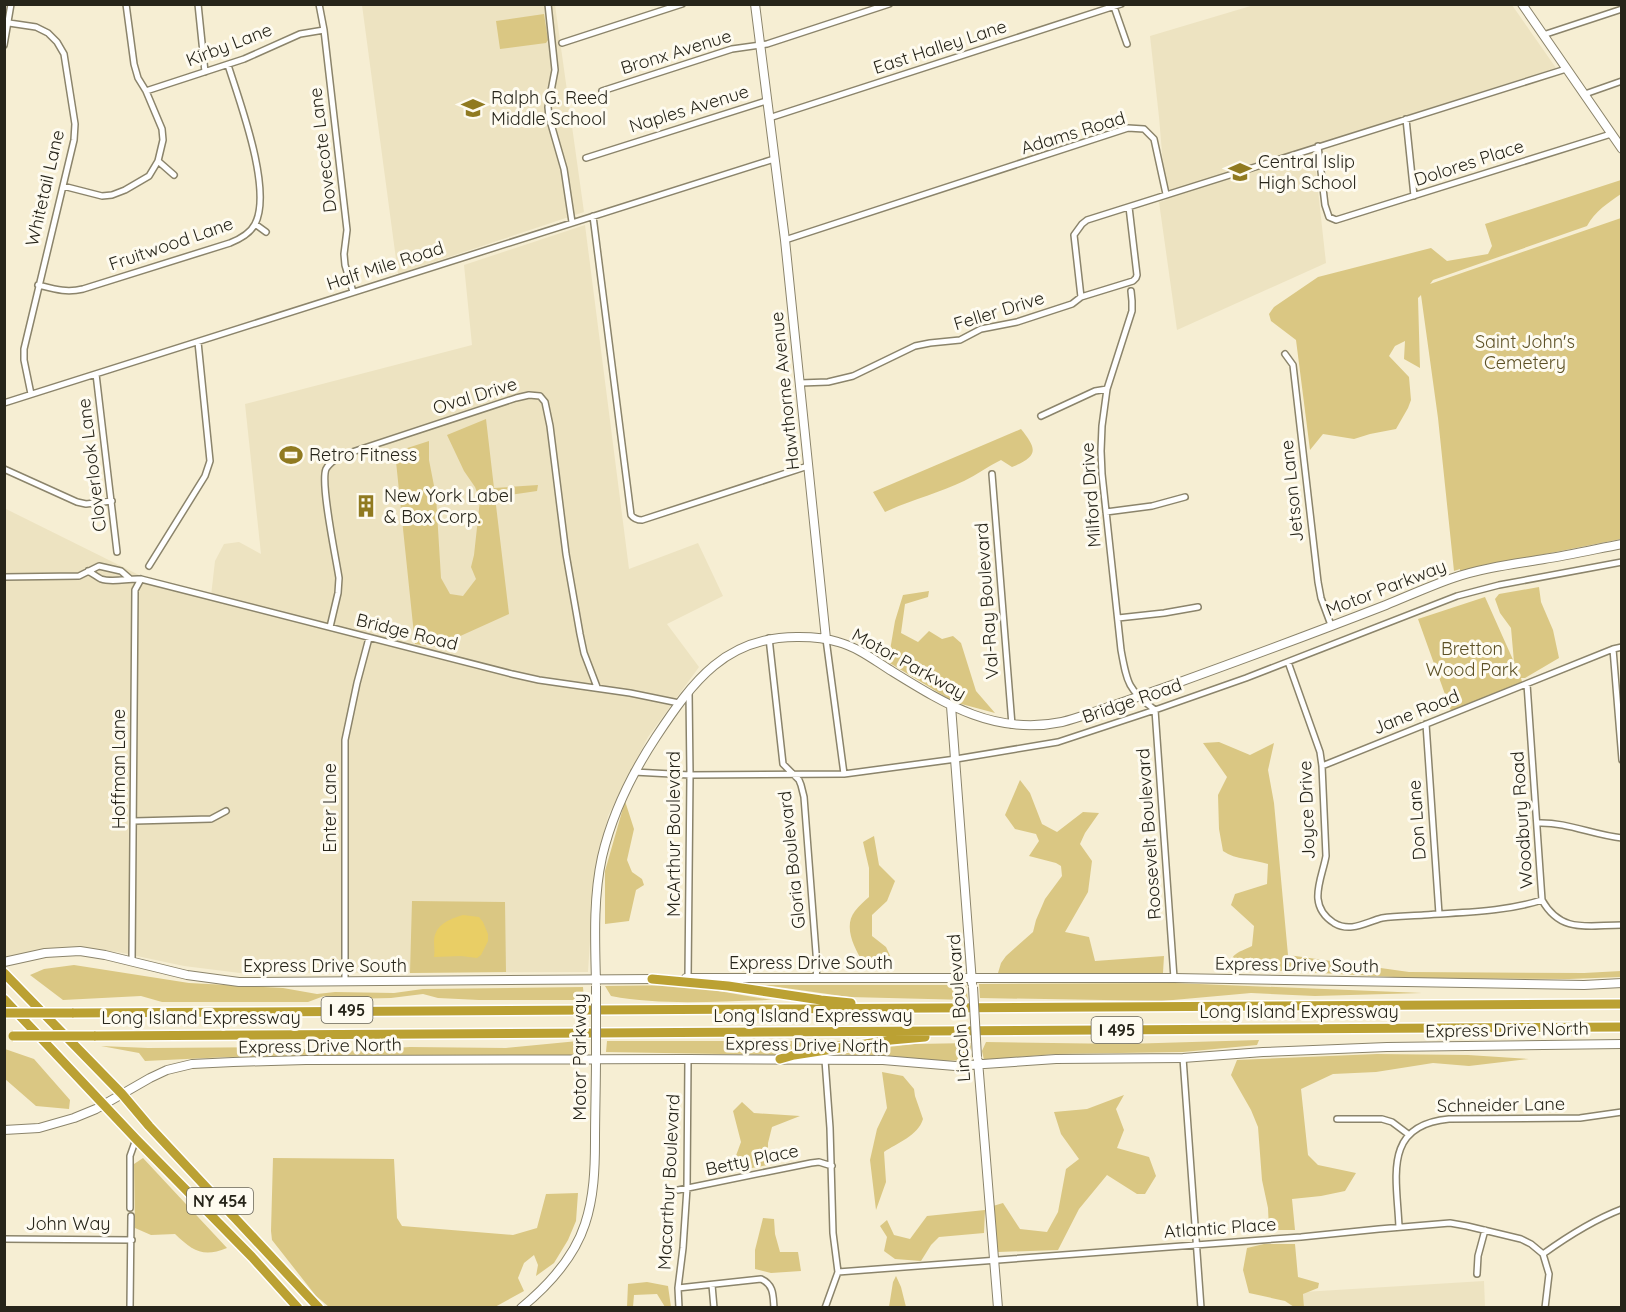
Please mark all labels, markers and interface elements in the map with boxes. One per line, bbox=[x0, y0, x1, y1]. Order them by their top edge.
street label: East Halley Lane bbox=[870, 14, 1009, 79]
street label: Kirby Lane bbox=[183, 18, 275, 71]
street label: Bronx Avenue bbox=[618, 24, 734, 79]
street label: Naples Avenue bbox=[626, 79, 751, 138]
street label: Dovecote Lane bbox=[303, 86, 342, 214]
place label: Ralph G. Reed Middle School bbox=[491, 86, 608, 130]
school or university icon: Ralph G. Reed Middle School bbox=[460, 95, 486, 121]
street label: Adams Road bbox=[1018, 106, 1128, 159]
street label: Whitetail Lane bbox=[20, 128, 69, 248]
street label: Dolores Place bbox=[1411, 134, 1527, 191]
place label: Central Islip High School bbox=[1258, 150, 1357, 194]
school or university icon: Central Islip High School bbox=[1227, 159, 1253, 185]
street label: Fruitwood Lane bbox=[106, 211, 236, 276]
street label: Half Mile Road bbox=[323, 236, 446, 295]
street label: Feller Drive bbox=[951, 286, 1047, 335]
street label: Hawthorne Avenue bbox=[765, 311, 804, 472]
park label: Saint John's Cemetery bbox=[1475, 330, 1575, 374]
street label: Oval Drive bbox=[430, 372, 520, 419]
street label: Cloverlook Lane bbox=[72, 397, 111, 533]
street label: Jetson Lane bbox=[1275, 439, 1308, 543]
sports icon: Retro Fitness bbox=[278, 442, 304, 468]
street label: Milford Drive bbox=[1075, 442, 1106, 548]
place label: Retro Fitness bbox=[309, 443, 417, 466]
place label: New York Label & Box Corp. bbox=[384, 484, 513, 528]
building icon: New York Label & Box Corp. bbox=[353, 493, 379, 519]
street label: Val-Ray Boulevard bbox=[970, 522, 1003, 680]
street label: Motor Parkway bbox=[1322, 554, 1449, 621]
street label: Bridge Road bbox=[354, 608, 460, 655]
street label: Motor Parkway bbox=[848, 623, 971, 704]
park label: Bretton Wood Park bbox=[1426, 637, 1518, 681]
street label: Bridge Road bbox=[1079, 673, 1185, 728]
street label: Jane Road bbox=[1369, 684, 1462, 739]
street label: Hoffman Lane bbox=[107, 709, 130, 829]
street label: Roosevelt Boulevard bbox=[1131, 748, 1166, 920]
street label: McArthur Boulevard bbox=[662, 751, 685, 917]
street label: Woodbury Road bbox=[1505, 751, 1538, 889]
street label: Joyce Drive bbox=[1293, 760, 1320, 860]
street label: Enter Lane bbox=[318, 763, 341, 853]
street label: Don Lane bbox=[1402, 779, 1431, 861]
street label: Gloria Boulevard bbox=[773, 790, 810, 930]
street label: Lincoln Boulevard bbox=[942, 933, 975, 1083]
street label: Express Drive South bbox=[729, 951, 893, 974]
street label: Express Drive South bbox=[1215, 952, 1379, 977]
street label: Express Drive South bbox=[243, 954, 407, 977]
street label: Motor Parkway bbox=[568, 993, 591, 1121]
road number: I 495 bbox=[322, 997, 372, 1023]
street label: Long Island Expressway bbox=[1199, 1000, 1399, 1023]
street label: Long Island Expressway bbox=[713, 1004, 913, 1027]
street label: Long Island Expressway bbox=[101, 1006, 301, 1029]
road number: I 495 bbox=[1092, 1017, 1142, 1043]
street label: Express Drive North bbox=[1425, 1017, 1589, 1042]
street label: Express Drive North bbox=[725, 1032, 889, 1057]
street label: Express Drive North bbox=[238, 1033, 402, 1058]
street label: Schneider Lane bbox=[1437, 1092, 1565, 1117]
street label: Macarthur Boulevard bbox=[652, 1093, 685, 1270]
street label: Betty Place bbox=[703, 1138, 800, 1181]
road number: NY 454 bbox=[187, 1188, 253, 1214]
street label: John Way bbox=[25, 1212, 111, 1235]
street label: Atlantic Place bbox=[1163, 1212, 1277, 1243]

